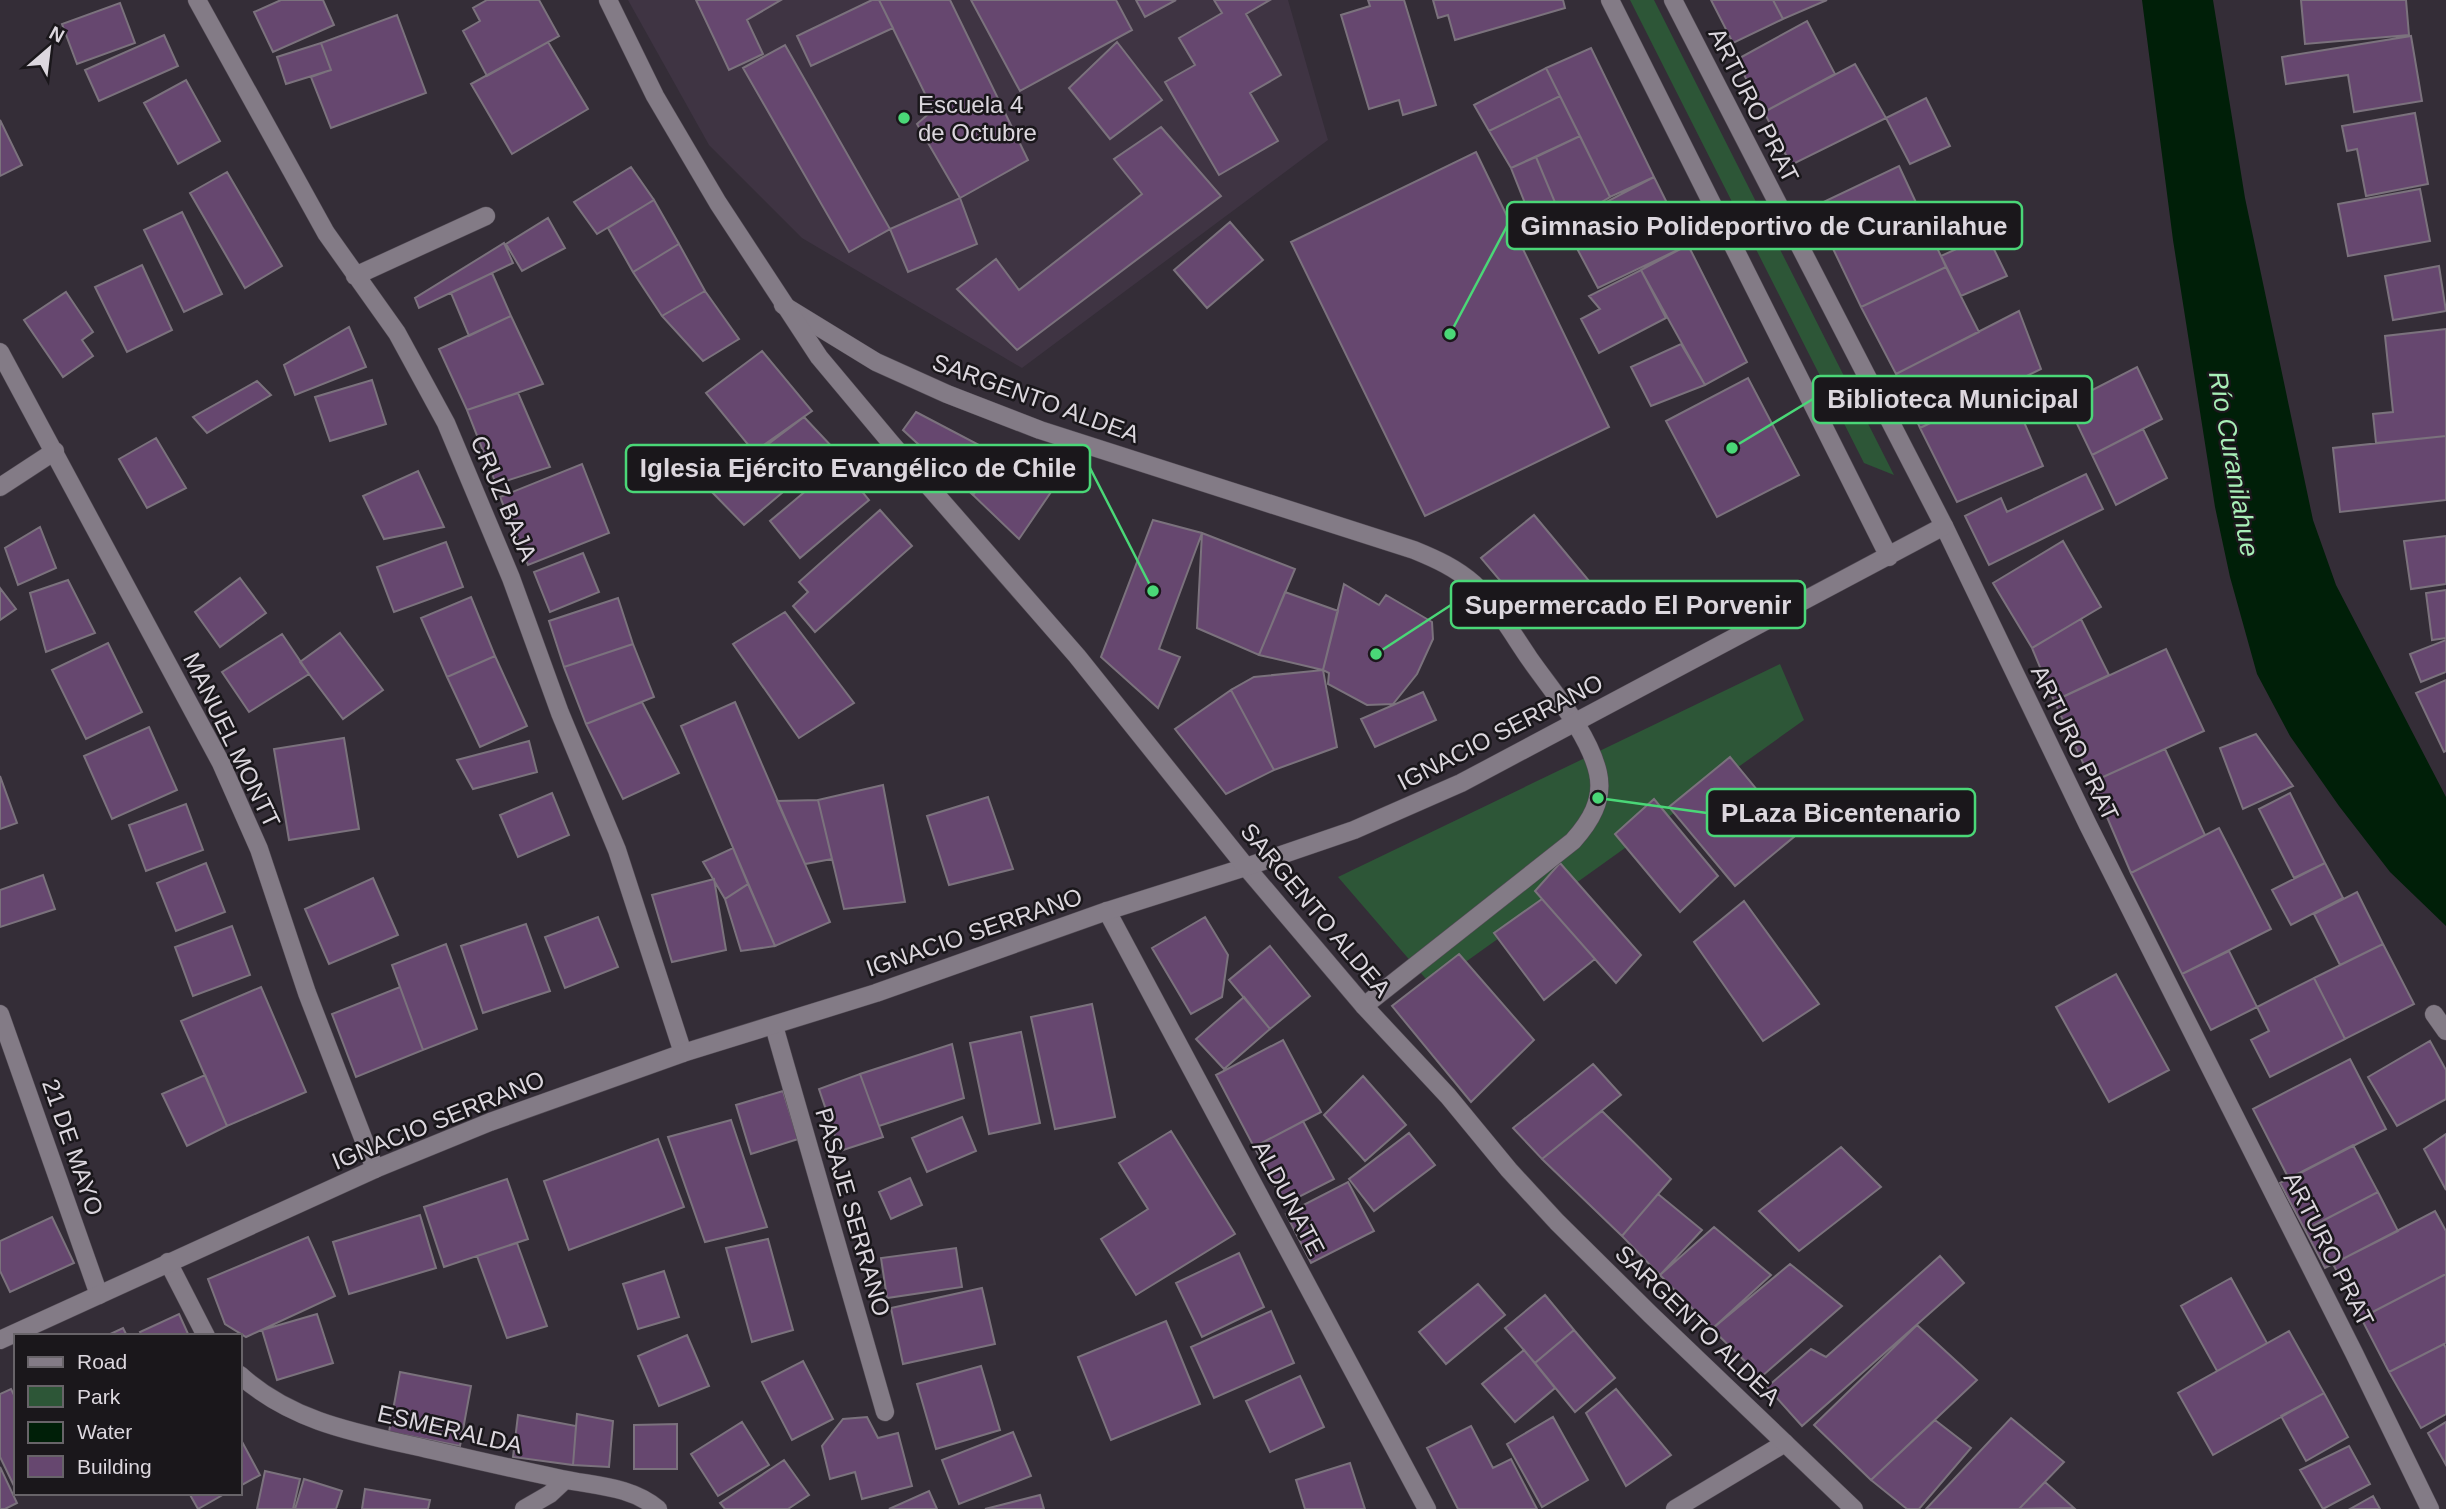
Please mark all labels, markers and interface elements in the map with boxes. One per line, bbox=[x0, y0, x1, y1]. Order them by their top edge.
north arrow bbox=[14, 14, 84, 84]
text: N bbox=[46, 22, 68, 47]
street label: ARTURO PRAT bbox=[1703, 23, 1805, 187]
place label: Escuela 4 de Octubre bbox=[918, 91, 1037, 146]
marker: Escuela 4 de Octubre bbox=[896, 110, 912, 126]
callout: Gimnasio Polideportivo de Curanilahue bbox=[1507, 202, 2022, 249]
text: Gimnasio Polideportivo de Curanilahue bbox=[1521, 211, 2007, 241]
street label: SARGENTO ALDEA bbox=[929, 348, 1143, 448]
water label: Río Curanilahue bbox=[2203, 369, 2265, 559]
callout: Biblioteca Municipal bbox=[1813, 376, 2092, 423]
text: Biblioteca Municipal bbox=[1827, 384, 2079, 414]
street label: CRUZ BAJA bbox=[466, 431, 542, 565]
callout: Iglesia Ejército Evangélico de Chile bbox=[626, 445, 1090, 492]
text: Iglesia Ejército Evangélico de Chile bbox=[640, 453, 1076, 483]
callout: Supermercado El Porvenir bbox=[1451, 581, 1805, 628]
text: Supermercado El Porvenir bbox=[1465, 590, 1791, 620]
street label: MANUEL MONTT bbox=[178, 648, 286, 832]
street label: ARTURO PRAT bbox=[2026, 661, 2124, 826]
street label: IGNACIO SERRANO bbox=[1393, 669, 1607, 795]
callout: PLaza Bicentenario bbox=[1707, 789, 1975, 836]
text: PLaza Bicentenario bbox=[1721, 798, 1961, 828]
street label: SARGENTO ALDEA bbox=[1235, 818, 1397, 1002]
street label: IGNACIO SERRANO bbox=[862, 882, 1086, 982]
street label: IGNACIO SERRANO bbox=[328, 1065, 548, 1175]
street label: 21 DE MAYO bbox=[37, 1075, 109, 1219]
street label: PASAJE SERRANO bbox=[810, 1105, 896, 1319]
street label: ALDUNATE bbox=[1247, 1136, 1331, 1260]
street label: ARTURO PRAT bbox=[2278, 1167, 2380, 1331]
street label: SARGENTO ALDEA bbox=[1610, 1239, 1786, 1411]
legend bbox=[14, 1334, 242, 1495]
text: Road bbox=[77, 1350, 127, 1373]
text: Park bbox=[77, 1385, 121, 1408]
street label: ESMERALDA bbox=[375, 1399, 525, 1459]
text: Water bbox=[77, 1420, 132, 1443]
text: Building bbox=[77, 1455, 152, 1478]

